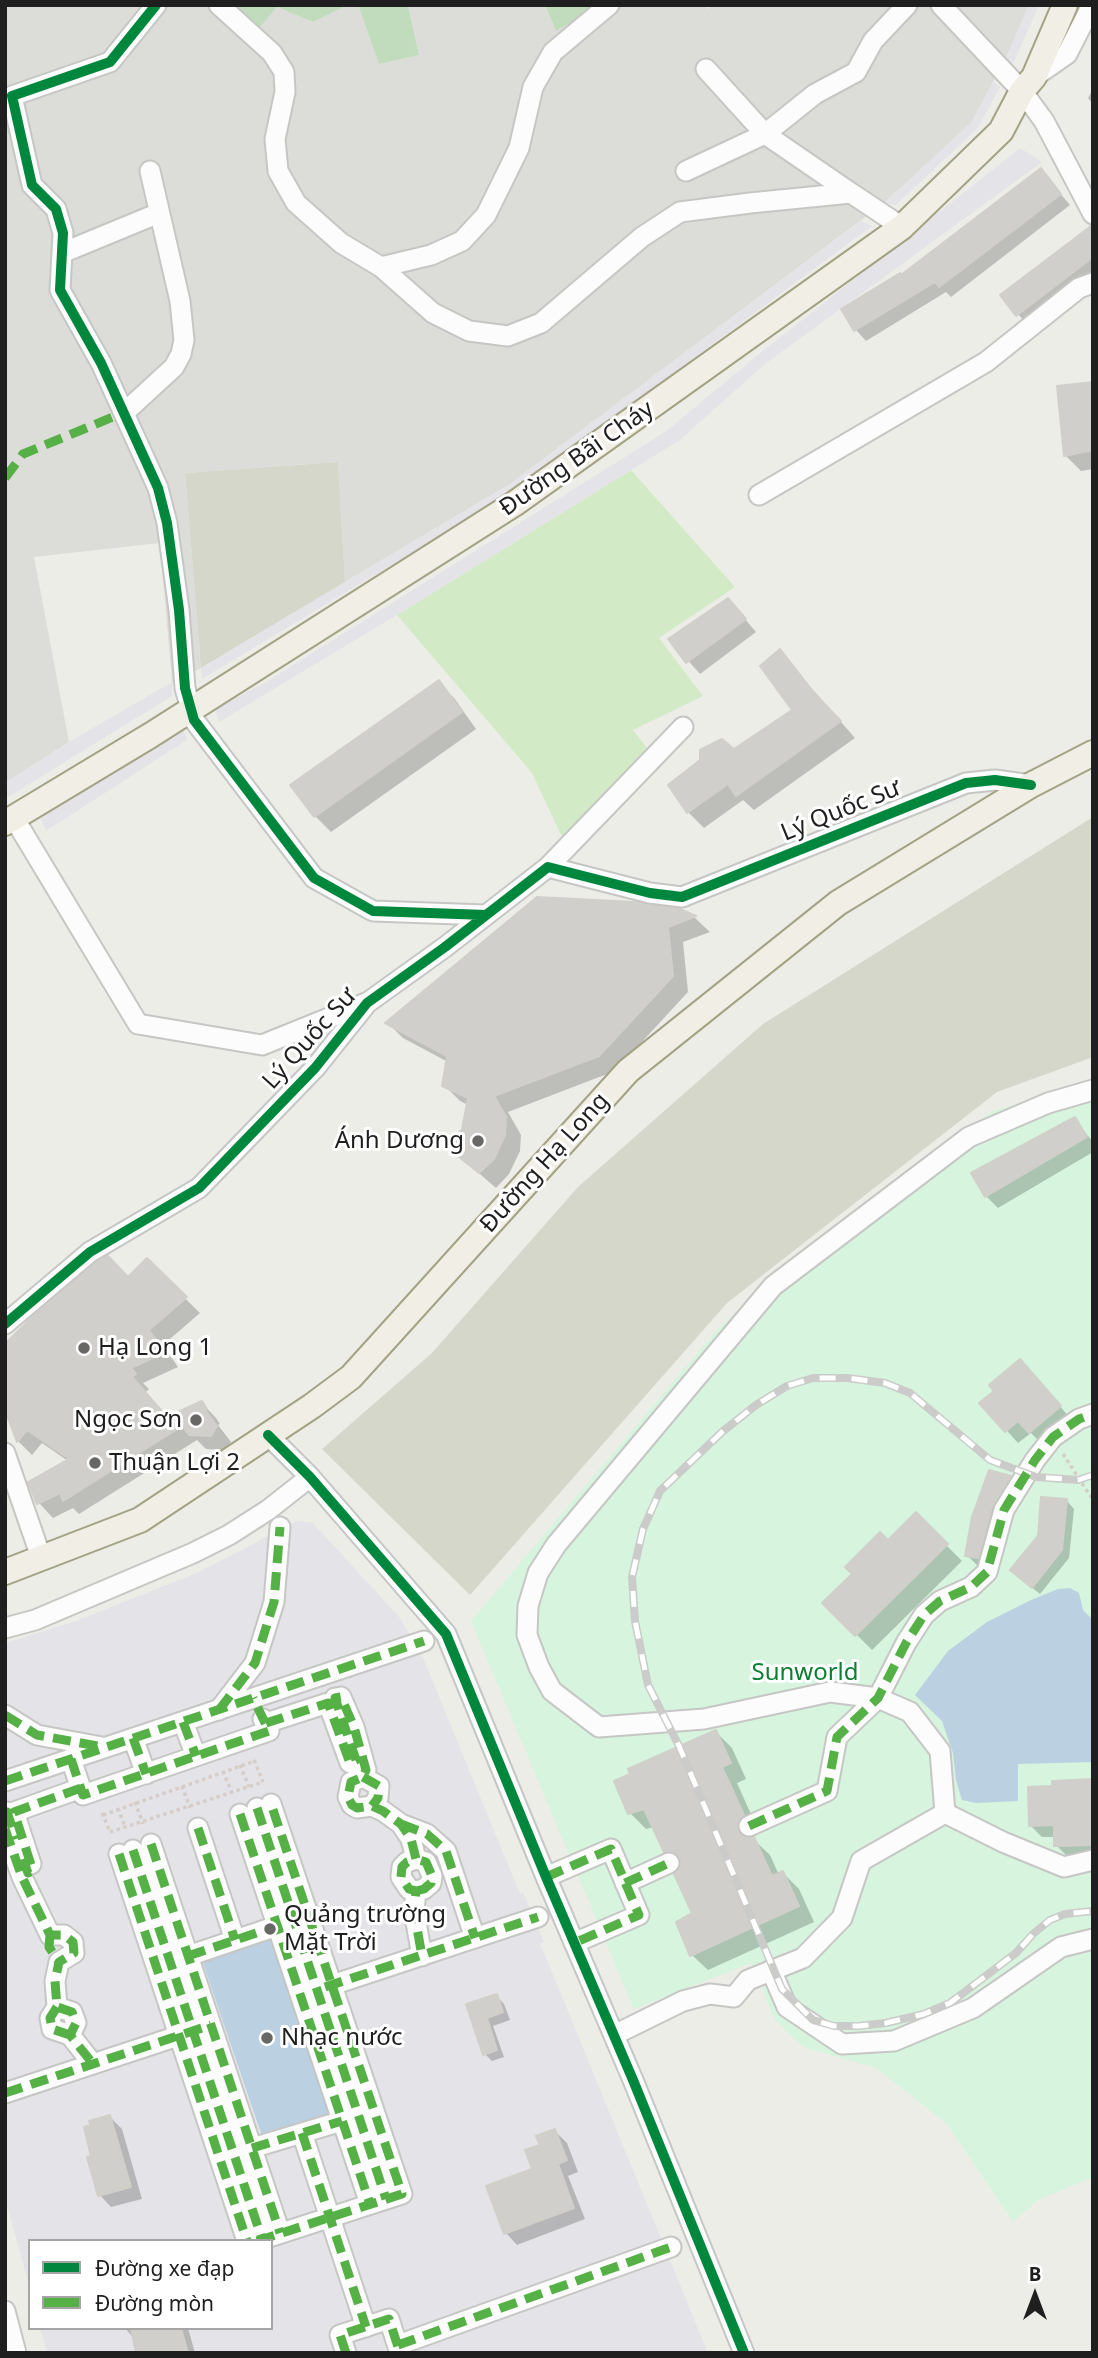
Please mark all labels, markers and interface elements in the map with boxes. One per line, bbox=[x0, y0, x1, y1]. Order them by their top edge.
street label: Đường Bãi Cháy bbox=[494, 395, 660, 523]
street label: Lý Quốc Sư bbox=[777, 774, 905, 848]
street label: Lý Quốc Sư bbox=[257, 982, 363, 1096]
street label: Đường Hạ Long bbox=[475, 1087, 615, 1239]
place label: Ánh Dương bbox=[335, 1127, 464, 1155]
marker: Ánh Dương bbox=[470, 1133, 486, 1149]
place label: Hạ Long 1 bbox=[98, 1334, 212, 1362]
marker: Hạ Long 1 bbox=[76, 1340, 92, 1356]
place label: Ngọc Sơn bbox=[74, 1406, 182, 1434]
marker: Ngọc Sơn bbox=[188, 1412, 204, 1428]
place label: Thuận Lợi 2 bbox=[109, 1449, 240, 1477]
marker: Thuận Lợi 2 bbox=[87, 1455, 103, 1471]
park label: Sunworld bbox=[751, 1659, 859, 1687]
place label: Quảng trường Mặt Trời bbox=[284, 1901, 446, 1957]
marker: Quảng trường Mặt Trời bbox=[262, 1921, 278, 1937]
place label: Nhạc nước bbox=[281, 2024, 403, 2052]
marker: Nhạc nước bbox=[259, 2030, 275, 2046]
legend bbox=[28, 2239, 273, 2330]
text: Đường xe đạp bbox=[95, 2254, 234, 2282]
north arrow bbox=[1000, 2260, 1070, 2330]
text: B bbox=[1029, 2261, 1041, 2287]
text: Đường mòn bbox=[95, 2289, 214, 2317]

